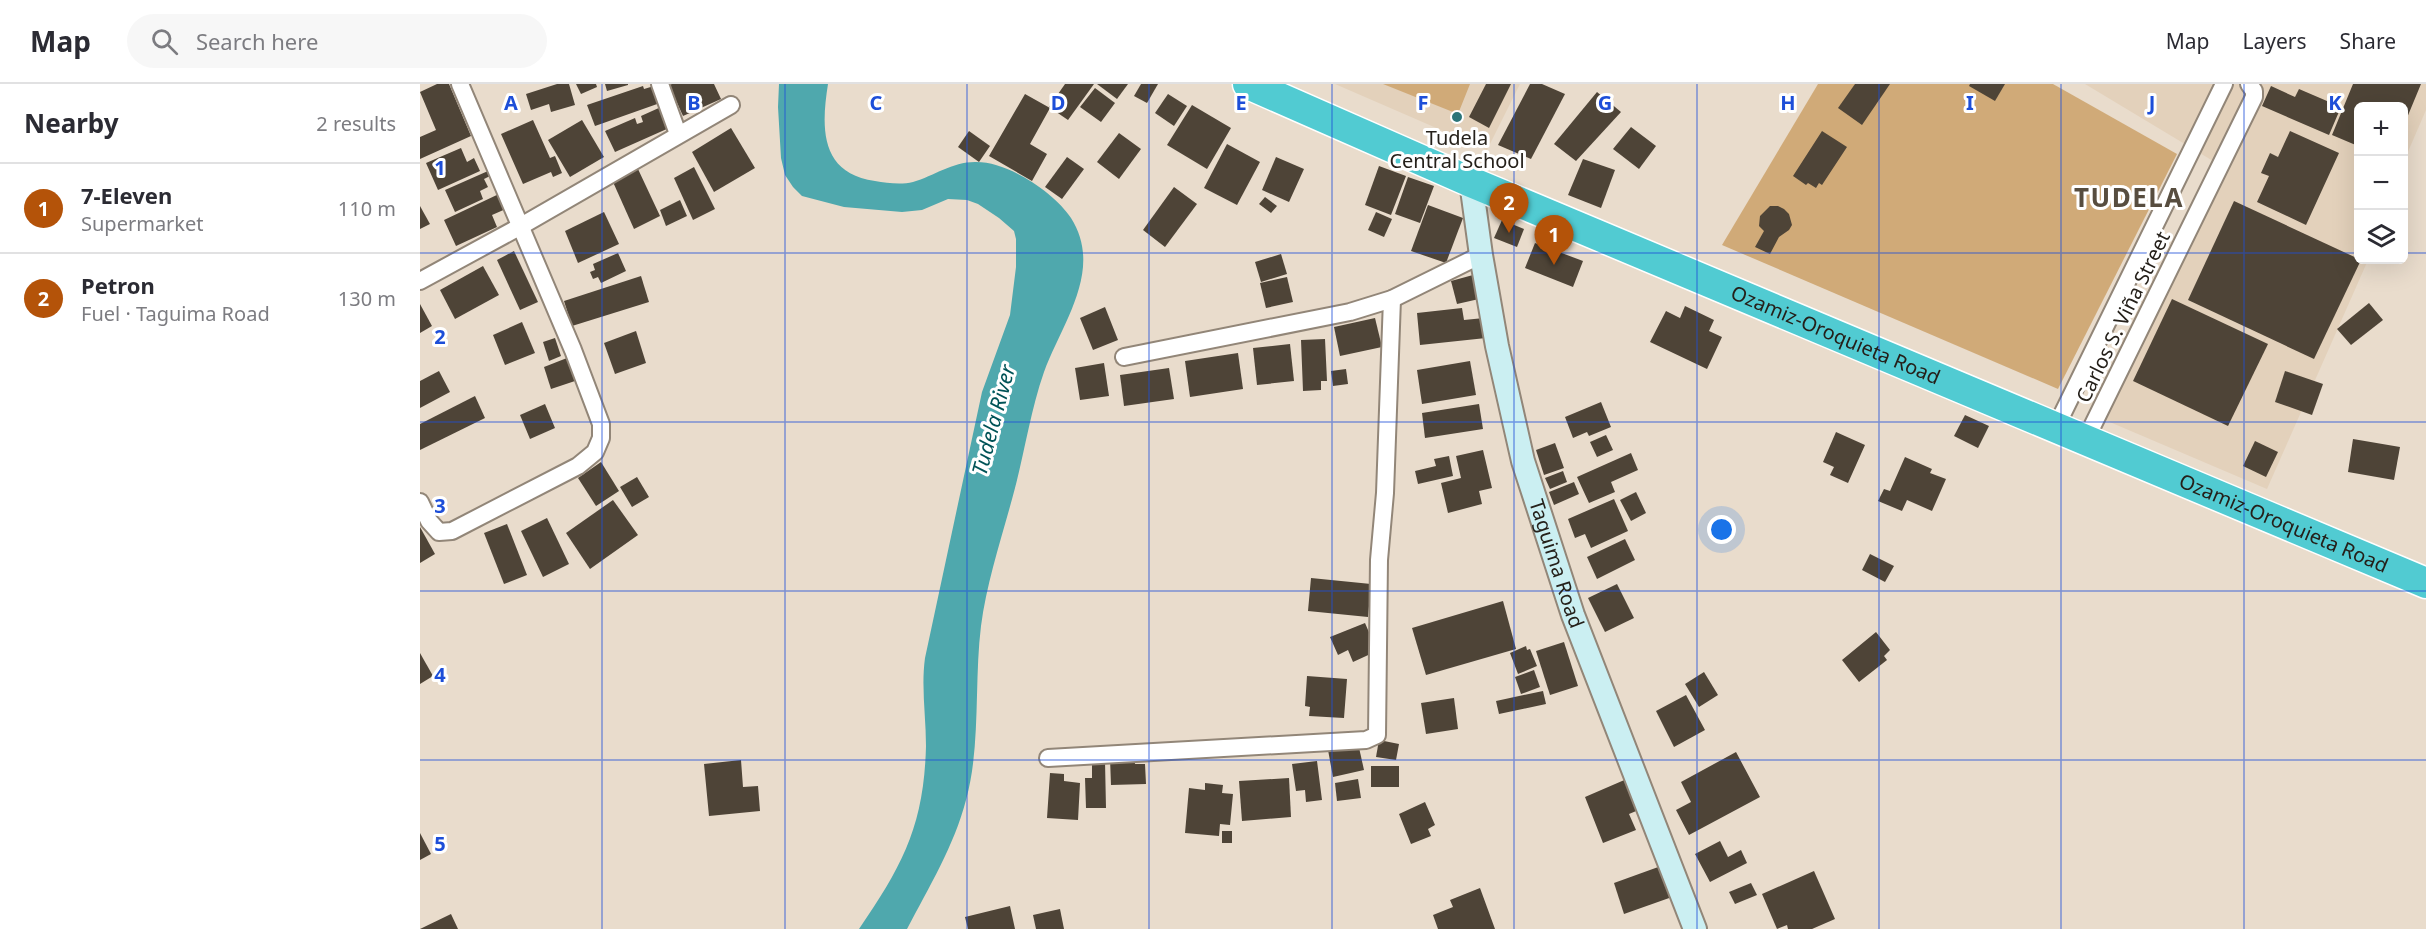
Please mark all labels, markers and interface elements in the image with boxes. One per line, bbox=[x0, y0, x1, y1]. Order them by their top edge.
search box bbox=[127, 14, 547, 68]
text: Map bbox=[30, 22, 91, 60]
icon: search bbox=[148, 25, 181, 58]
text: Search here bbox=[196, 26, 318, 56]
text: Map bbox=[2166, 27, 2210, 55]
text: Layers bbox=[2243, 27, 2307, 55]
text: Share bbox=[2340, 27, 2396, 55]
text: A bbox=[504, 89, 518, 116]
text: B bbox=[687, 89, 701, 116]
text: C bbox=[870, 89, 883, 116]
text: D bbox=[1051, 89, 1065, 116]
text: E bbox=[1235, 89, 1247, 116]
text: F bbox=[1418, 89, 1428, 116]
text: G bbox=[1598, 89, 1612, 116]
text: H bbox=[1780, 89, 1796, 116]
text: I bbox=[1966, 89, 1974, 116]
text: J bbox=[2147, 89, 2155, 116]
text: K bbox=[2328, 89, 2342, 116]
map controls bbox=[2354, 102, 2408, 264]
button: + bbox=[2354, 102, 2408, 156]
text: Nearby bbox=[24, 105, 119, 141]
text: 2 results bbox=[316, 110, 396, 137]
marker: Tudela Central School bbox=[1450, 110, 1464, 124]
place label: Tudela Central School bbox=[1389, 124, 1525, 174]
text: 1 bbox=[434, 154, 446, 181]
button: − bbox=[2354, 156, 2408, 210]
district label: TUDELA bbox=[2074, 179, 2184, 215]
text: 7-Eleven bbox=[81, 180, 172, 210]
pin: 2 bbox=[1490, 184, 1528, 233]
text: 1 bbox=[38, 195, 49, 222]
text: 110 m bbox=[338, 195, 396, 222]
text: Supermarket bbox=[81, 210, 204, 237]
button: layers bbox=[2354, 210, 2408, 264]
pin: 1 bbox=[1534, 216, 1574, 265]
street label: Carlos S. Viña Street bbox=[2069, 227, 2176, 407]
text: Petron bbox=[81, 270, 155, 300]
street label: Ozamiz-Oroquieta Road bbox=[1727, 279, 1945, 391]
text: 2 bbox=[38, 285, 49, 312]
text: 130 m bbox=[338, 285, 396, 312]
text: Fuel · Taguima Road bbox=[81, 300, 270, 327]
text: 2 bbox=[434, 323, 446, 350]
water label: Tudela River bbox=[965, 360, 1022, 478]
street label: Ozamiz-Oroquieta Road bbox=[2175, 467, 2393, 579]
text: 3 bbox=[434, 492, 446, 519]
street label: Taguima Road bbox=[1523, 496, 1591, 632]
your location bbox=[1707, 515, 1736, 544]
text: 4 bbox=[434, 661, 446, 688]
text: 5 bbox=[434, 830, 446, 857]

